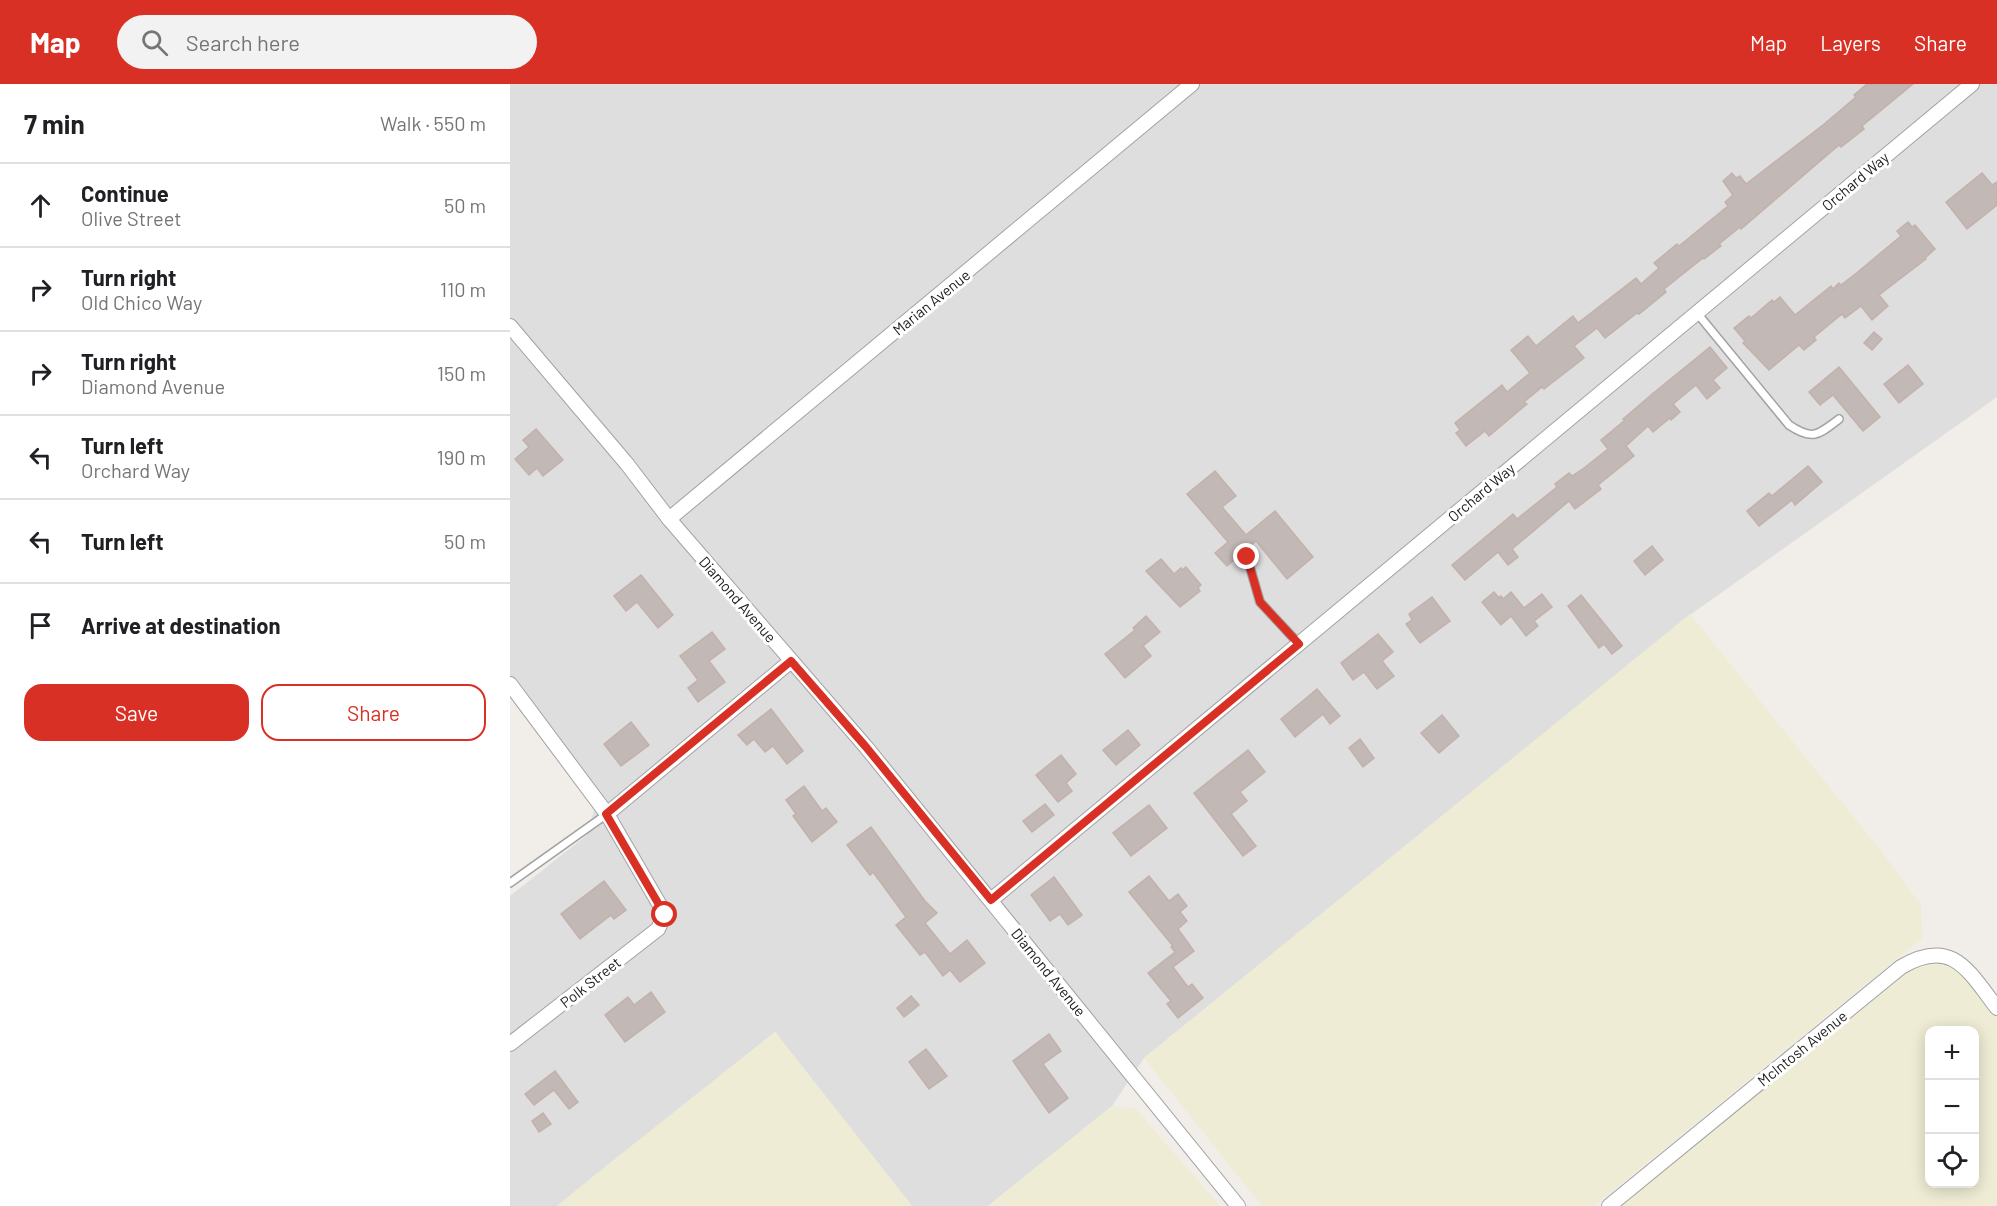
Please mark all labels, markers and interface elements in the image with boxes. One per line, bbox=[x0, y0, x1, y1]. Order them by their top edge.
search box bbox=[117, 15, 537, 69]
text: Map bbox=[30, 25, 81, 59]
icon: search bbox=[138, 26, 171, 59]
text: Search here bbox=[186, 29, 300, 55]
text: Map bbox=[1750, 30, 1787, 55]
text: Layers bbox=[1820, 30, 1881, 55]
text: Share bbox=[1914, 30, 1967, 55]
text: 7 min bbox=[24, 108, 85, 139]
text: Walk · 550 m bbox=[380, 111, 486, 135]
street label: Orchard Way bbox=[1818, 148, 1892, 214]
text: Continue bbox=[81, 180, 169, 206]
icon: ahead bbox=[24, 189, 57, 222]
text: 50 m bbox=[444, 193, 486, 217]
text: Olive Street bbox=[81, 206, 182, 230]
text: Turn right bbox=[81, 264, 176, 290]
street label: Marian Avenue bbox=[889, 265, 973, 339]
icon: right bbox=[24, 273, 57, 306]
text: 110 m bbox=[440, 277, 486, 301]
text: Old Chico Way bbox=[81, 290, 202, 314]
text: Turn right bbox=[81, 348, 176, 374]
icon: right bbox=[24, 357, 57, 390]
text: 150 m bbox=[437, 361, 486, 385]
text: Diamond Avenue bbox=[81, 374, 225, 398]
text: Turn left bbox=[81, 432, 164, 458]
icon: left bbox=[24, 441, 57, 474]
text: 190 m bbox=[437, 445, 486, 469]
text: Orchard Way bbox=[81, 458, 190, 482]
street label: Orchard Way bbox=[1444, 459, 1518, 525]
icon: left bbox=[24, 525, 57, 558]
text: Turn left bbox=[81, 528, 164, 554]
text: 50 m bbox=[444, 529, 486, 553]
route end bbox=[1233, 543, 1259, 569]
street label: Diamond Avenue bbox=[696, 552, 780, 646]
icon: arrive bbox=[24, 609, 57, 642]
text: Arrive at destination bbox=[81, 612, 280, 638]
button: Save bbox=[24, 684, 249, 741]
button: Share bbox=[261, 684, 486, 741]
route start bbox=[651, 901, 677, 927]
street label: Diamond Avenue bbox=[1008, 924, 1090, 1020]
street label: Polk Street bbox=[556, 953, 624, 1011]
street label: McIntosh Avenue bbox=[1754, 1006, 1850, 1090]
map controls bbox=[1925, 1026, 1979, 1188]
button: + bbox=[1925, 1026, 1979, 1080]
button: − bbox=[1925, 1080, 1979, 1134]
button: locate bbox=[1925, 1134, 1979, 1188]

